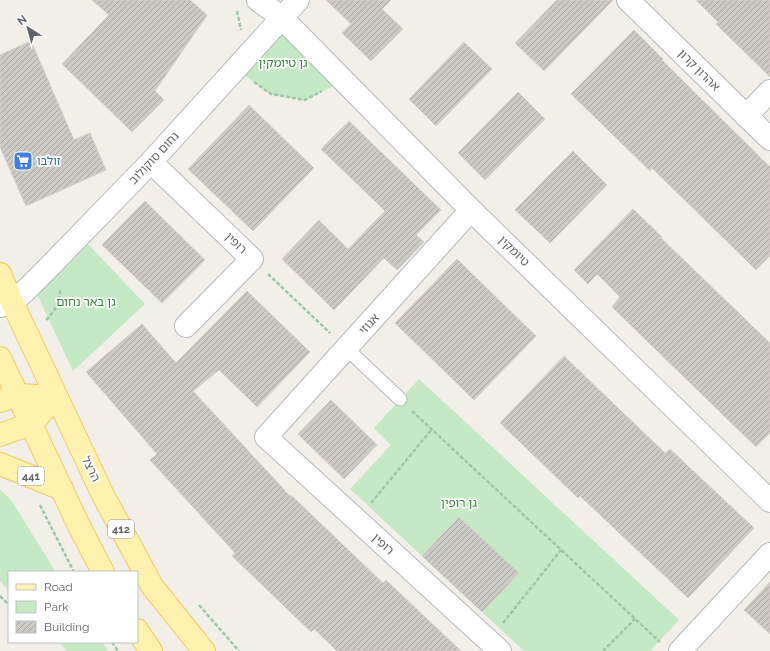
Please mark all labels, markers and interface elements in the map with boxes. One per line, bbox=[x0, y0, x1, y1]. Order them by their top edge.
north arrow bbox=[8, 8, 48, 48]
text: N bbox=[15, 13, 30, 28]
street label: אהרון קרון bbox=[675, 46, 723, 94]
park label: גן טיומקין bbox=[258, 56, 308, 70]
street label: נחום סוקולוב bbox=[126, 129, 182, 187]
supermarket icon: זולבו bbox=[12, 150, 34, 172]
place label: זולבו bbox=[37, 154, 61, 168]
street label: רופין bbox=[222, 230, 250, 256]
street label: טיומקין bbox=[496, 233, 532, 269]
park label: גן באר נחום bbox=[56, 295, 116, 309]
street label: אגוזי bbox=[356, 310, 382, 337]
street label: הרצל bbox=[79, 454, 103, 484]
road number: 441 bbox=[18, 467, 44, 485]
park label: גן רופין bbox=[441, 496, 477, 510]
road number: 412 bbox=[108, 520, 134, 538]
street label: רופין bbox=[369, 531, 397, 557]
legend bbox=[8, 571, 138, 643]
text: Road bbox=[44, 580, 73, 594]
text: Park bbox=[44, 600, 69, 614]
text: Building bbox=[44, 620, 90, 634]

